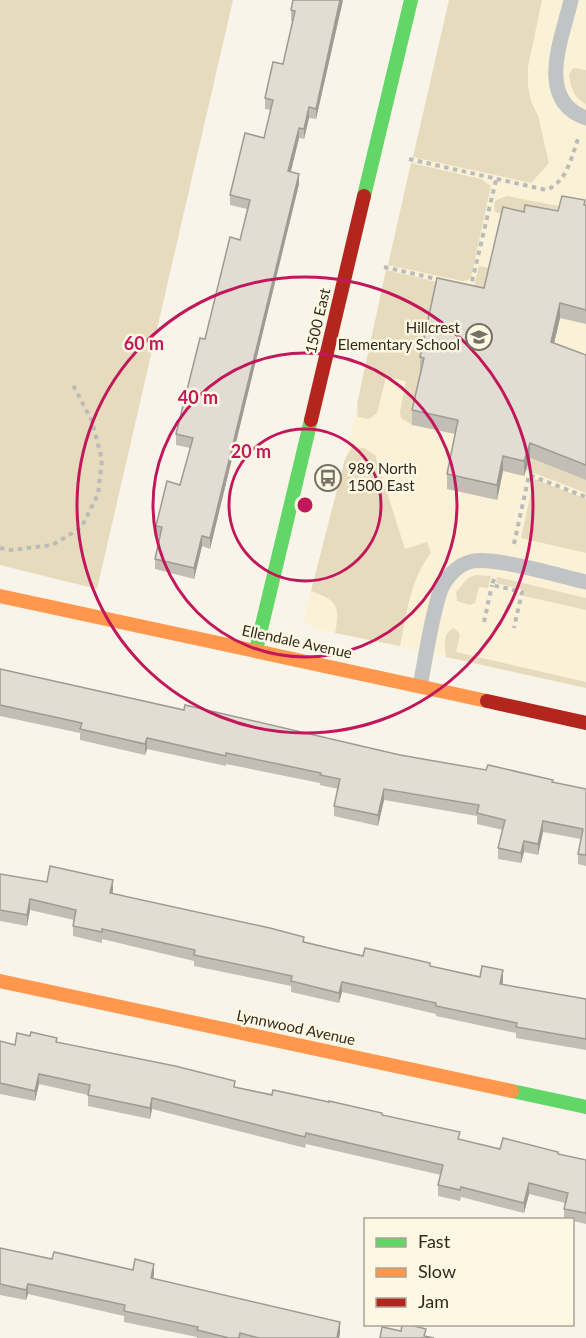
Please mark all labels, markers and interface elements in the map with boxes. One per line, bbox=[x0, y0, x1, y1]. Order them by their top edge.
street label: 1500 East bbox=[301, 286, 333, 355]
place label: Hillcrest Elementary School bbox=[338, 318, 461, 353]
school or university icon: Hillcrest Elementary School bbox=[464, 322, 494, 352]
text: 60 m bbox=[124, 332, 164, 354]
text: 40 m bbox=[178, 386, 218, 408]
text: 20 m bbox=[231, 440, 271, 462]
place label: 989 North 1500 East bbox=[348, 459, 417, 494]
bus stop icon: 989 North 1500 East bbox=[313, 463, 343, 493]
centre of rings bbox=[295, 495, 315, 515]
street label: Ellendale Avenue bbox=[240, 621, 354, 662]
street label: Lynnwood Avenue bbox=[235, 1006, 357, 1048]
legend bbox=[364, 1218, 574, 1326]
text: Fast bbox=[418, 1230, 451, 1252]
text: Slow bbox=[418, 1260, 456, 1282]
text: Jam bbox=[418, 1290, 449, 1312]

